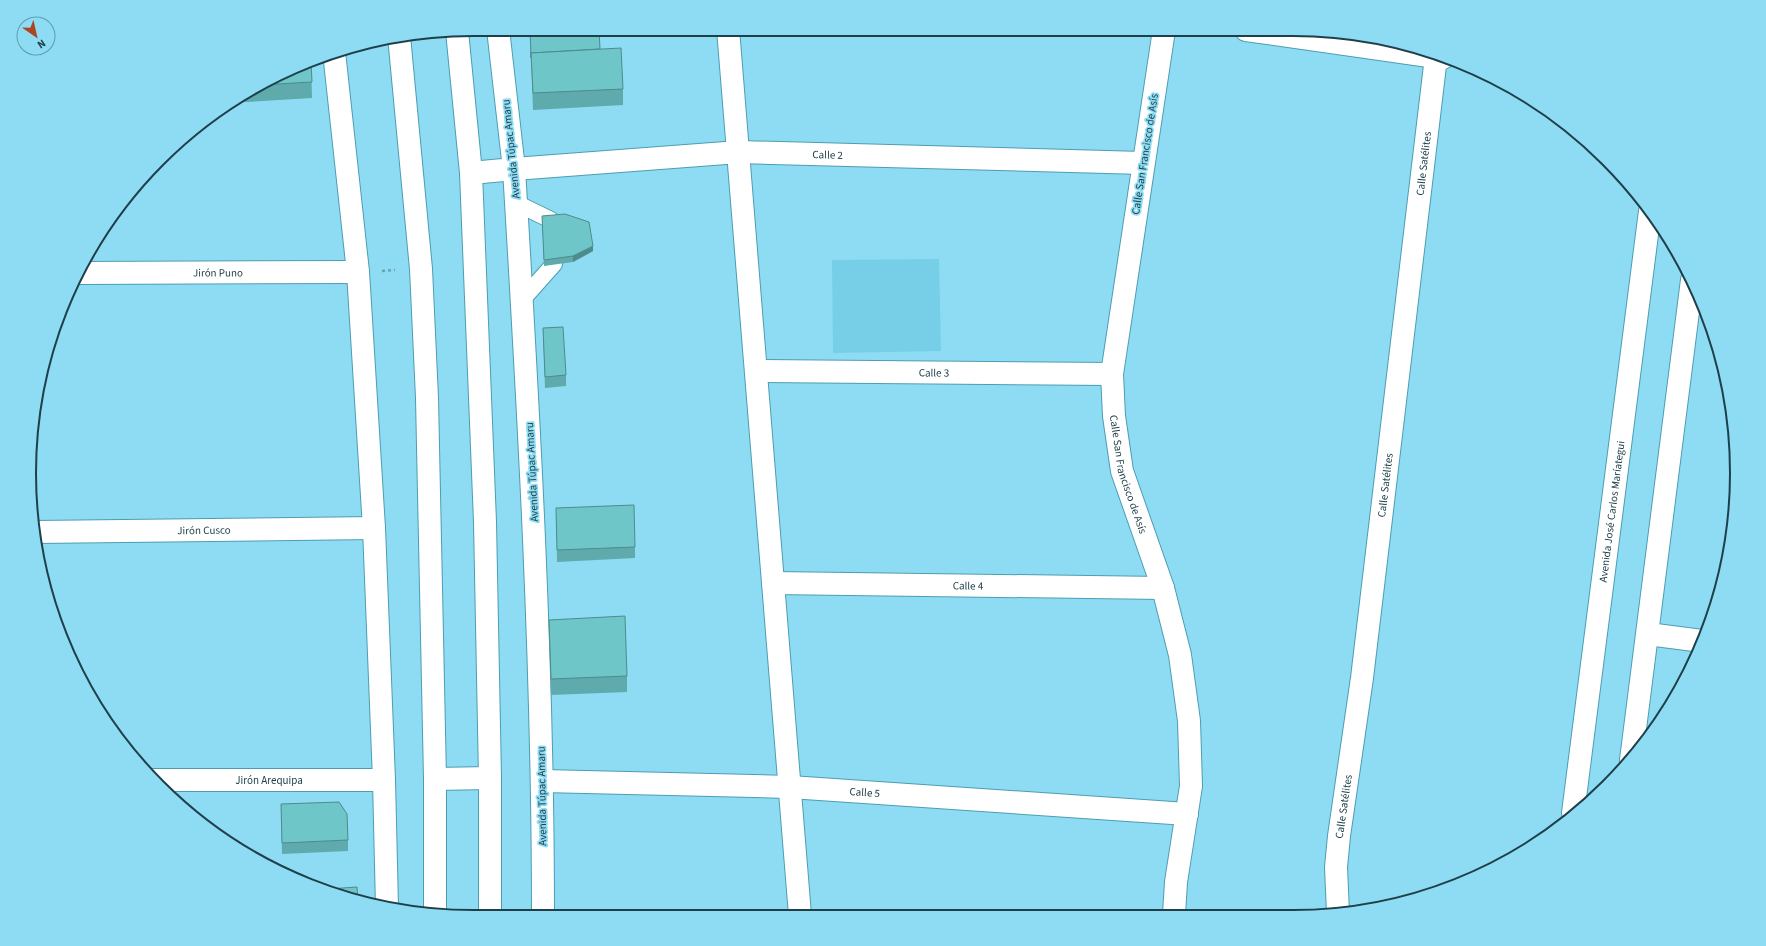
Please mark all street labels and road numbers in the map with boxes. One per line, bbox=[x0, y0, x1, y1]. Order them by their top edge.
street label: Calle San Francisco de Asís bbox=[1128, 92, 1162, 216]
street label: Avenida Túpac Amaru bbox=[498, 99, 524, 199]
street label: Calle Satélites bbox=[1412, 130, 1435, 196]
street label: Calle 2 bbox=[812, 147, 843, 162]
street label: Jirón Puno bbox=[193, 265, 243, 280]
street label: Calle 3 bbox=[919, 365, 949, 380]
street label: Calle San Francisco de Asís bbox=[1106, 414, 1151, 536]
street label: Avenida Túpac Amaru bbox=[522, 422, 542, 522]
street label: Avenida José Carlos Maríategui bbox=[1595, 440, 1628, 583]
street label: Calle Satélites bbox=[1374, 452, 1396, 518]
street label: Jirón Cusco bbox=[177, 522, 231, 538]
street label: Calle 4 bbox=[953, 578, 984, 593]
street label: Avenida Túpac Amaru bbox=[534, 746, 550, 846]
street label: Jirón Arequipa bbox=[235, 773, 303, 788]
street label: Calle Satélites bbox=[1331, 773, 1355, 840]
street label: Calle 5 bbox=[849, 784, 881, 801]

